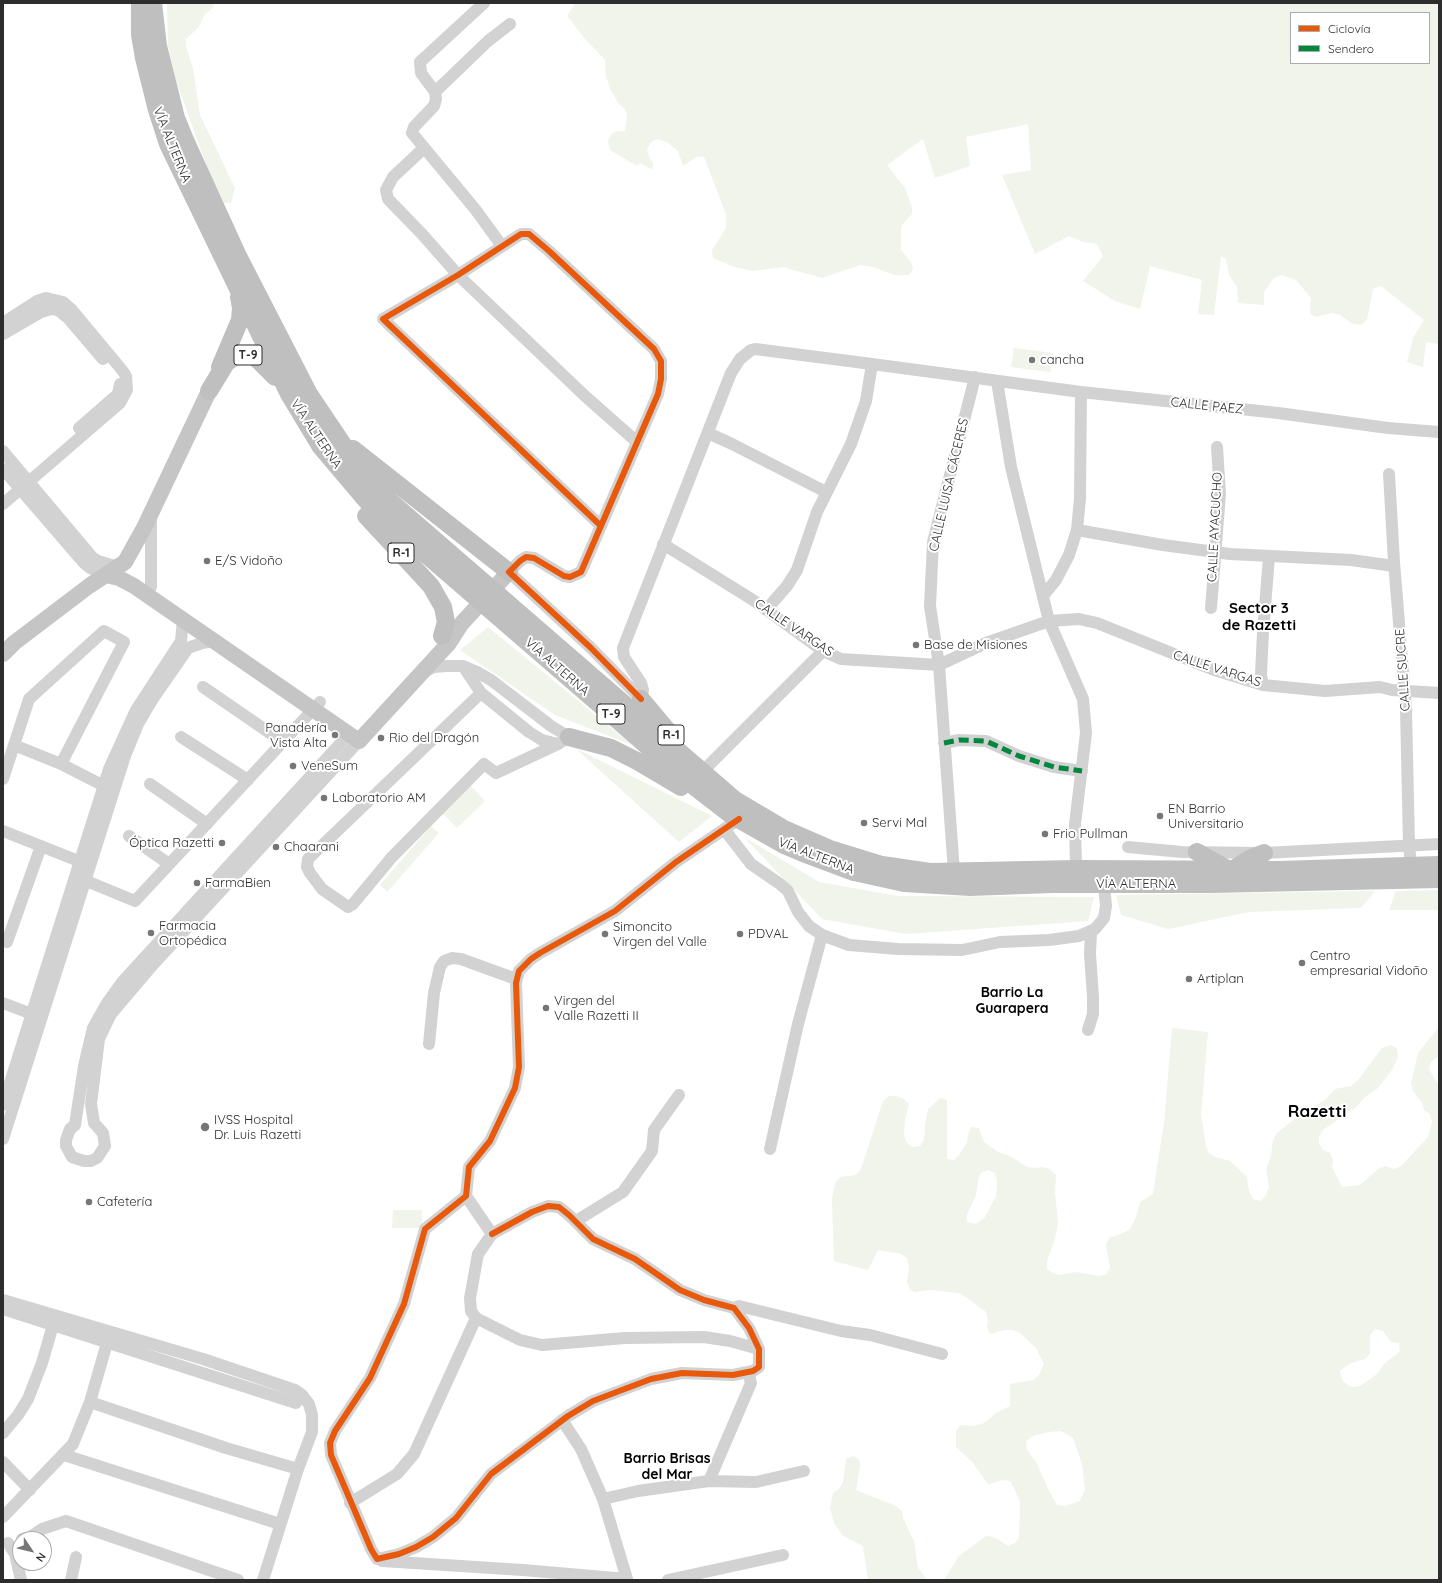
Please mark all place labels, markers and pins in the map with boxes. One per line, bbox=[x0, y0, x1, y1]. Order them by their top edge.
place label: cancha bbox=[1040, 352, 1084, 368]
marker: cancha bbox=[1027, 355, 1037, 365]
place label: E/S Vidoño bbox=[215, 553, 283, 569]
marker: E/S Vidoño bbox=[202, 556, 212, 566]
place label: Base de Misiones bbox=[924, 637, 1027, 653]
marker: Base de Misiones bbox=[911, 640, 921, 650]
place label: Panadería Vista Alta bbox=[265, 720, 327, 751]
marker: Panadería Vista Alta bbox=[330, 730, 340, 740]
place label: Rio del Dragón bbox=[389, 730, 479, 746]
marker: Rio del Dragón bbox=[376, 733, 386, 743]
place label: VeneSum bbox=[301, 758, 358, 774]
marker: VeneSum bbox=[288, 761, 298, 771]
place label: Laboratorio AM bbox=[332, 790, 426, 806]
marker: Laboratorio AM bbox=[319, 793, 329, 803]
place label: EN Barrio Universitario bbox=[1168, 801, 1244, 832]
marker: EN Barrio Universitario bbox=[1155, 811, 1165, 821]
place label: Servi Mal bbox=[872, 815, 927, 831]
marker: Servi Mal bbox=[859, 818, 869, 828]
place label: Frio Pullman bbox=[1053, 826, 1128, 842]
marker: Frio Pullman bbox=[1040, 829, 1050, 839]
place label: Óptica Razetti bbox=[129, 835, 214, 851]
marker: Óptica Razetti bbox=[217, 838, 227, 848]
place label: Chaarani bbox=[284, 839, 339, 855]
marker: Chaarani bbox=[271, 842, 281, 852]
place label: FarmaBien bbox=[205, 875, 271, 891]
marker: FarmaBien bbox=[192, 878, 202, 888]
place label: Farmacia Ortopédica bbox=[159, 918, 227, 949]
place label: Simoncito Virgen del Valle bbox=[613, 919, 707, 950]
place label: PDVAL bbox=[748, 926, 788, 942]
marker: Farmacia Ortopédica bbox=[146, 928, 156, 938]
marker: Simoncito Virgen del Valle bbox=[600, 929, 610, 939]
marker: PDVAL bbox=[735, 929, 745, 939]
place label: Centro empresarial Vidoño bbox=[1310, 948, 1428, 979]
marker: Centro empresarial Vidoño bbox=[1297, 958, 1307, 968]
place label: Artiplan bbox=[1197, 971, 1244, 987]
marker: Artiplan bbox=[1184, 974, 1194, 984]
place label: Virgen del Valle Razetti II bbox=[554, 993, 639, 1024]
marker: Virgen del Valle Razetti II bbox=[541, 1003, 551, 1013]
place label: IVSS Hospital Dr. Luis Razetti bbox=[214, 1112, 301, 1143]
marker: IVSS Hospital Dr. Luis Razetti bbox=[199, 1121, 211, 1133]
place label: Cafetería bbox=[97, 1194, 152, 1210]
marker: Cafetería bbox=[84, 1197, 94, 1207]

